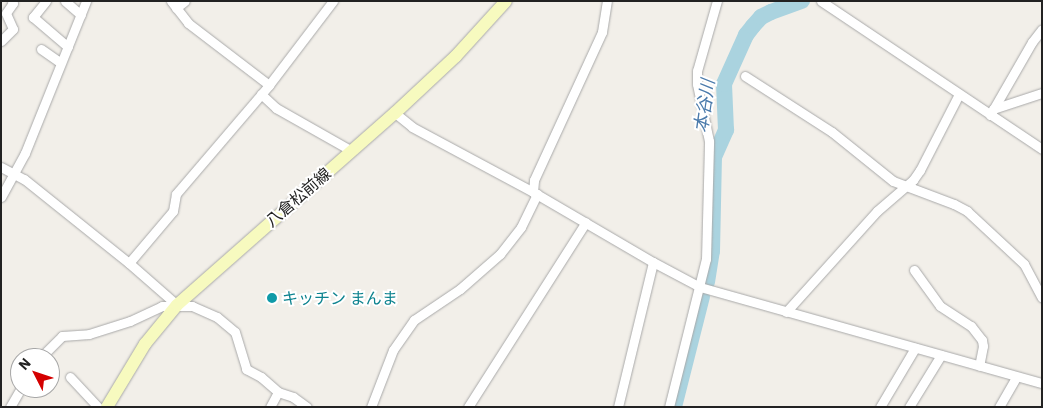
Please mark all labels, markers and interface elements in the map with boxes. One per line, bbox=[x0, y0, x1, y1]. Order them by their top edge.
water label: 本谷川 bbox=[691, 78, 719, 134]
street label: 八倉松前線 bbox=[262, 164, 334, 230]
place label: キッチン まんま bbox=[282, 288, 398, 308]
marker: キッチン まんま bbox=[266, 292, 278, 304]
north arrow bbox=[10, 348, 60, 398]
text: N bbox=[14, 354, 35, 374]

